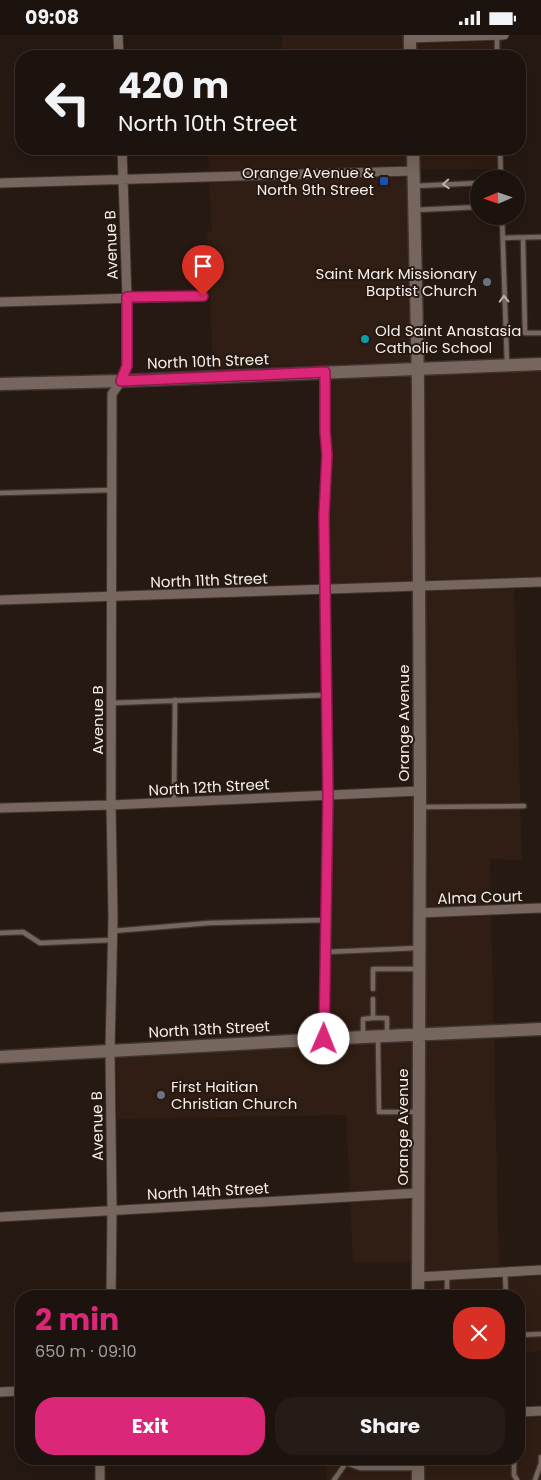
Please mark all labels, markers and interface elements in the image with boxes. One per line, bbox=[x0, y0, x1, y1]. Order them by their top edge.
text: 09:08 bbox=[25, 4, 79, 31]
text: 420 m bbox=[118, 61, 229, 110]
icon: left bbox=[35, 70, 100, 135]
text: North 10th Street bbox=[118, 108, 297, 139]
place label: Orange Avenue & North 9th Street bbox=[242, 162, 374, 200]
north arrow bbox=[470, 170, 525, 225]
map controls bbox=[470, 170, 525, 225]
marker: Orange Avenue & North 9th Street bbox=[378, 175, 390, 187]
one-way arrow bbox=[442, 179, 450, 190]
street label: Avenue B bbox=[99, 210, 123, 280]
pin bbox=[182, 245, 224, 296]
icon: arrive bbox=[189, 252, 217, 280]
place label: Saint Mark Missionary Baptist Church bbox=[316, 263, 478, 301]
marker: Saint Mark Missionary Baptist Church bbox=[481, 276, 493, 288]
one-way arrow bbox=[499, 295, 510, 303]
place label: Old Saint Anastasia Catholic School bbox=[375, 320, 521, 358]
marker: Old Saint Anastasia Catholic School bbox=[359, 333, 371, 345]
street label: North 10th Street bbox=[147, 348, 269, 374]
street label: North 11th Street bbox=[150, 567, 268, 593]
street label: Orange Avenue bbox=[393, 665, 414, 781]
street label: Avenue B bbox=[87, 685, 108, 755]
street label: North 12th Street bbox=[148, 773, 270, 801]
street label: Alma Court bbox=[437, 885, 523, 909]
position arrow bbox=[297, 1012, 349, 1064]
street label: North 13th Street bbox=[148, 1015, 270, 1043]
street label: Orange Avenue bbox=[392, 1069, 413, 1185]
place label: First Haitian Christian Church bbox=[171, 1076, 297, 1114]
marker: First Haitian Christian Church bbox=[155, 1089, 167, 1101]
street label: Avenue B bbox=[86, 1091, 108, 1161]
street label: North 14th Street bbox=[147, 1177, 269, 1205]
text: 2 min bbox=[35, 1298, 119, 1341]
button: close bbox=[453, 1307, 505, 1359]
text: 650 m · 09:10 bbox=[35, 1340, 137, 1363]
button: Exit bbox=[35, 1397, 265, 1455]
button: Share bbox=[275, 1397, 505, 1455]

